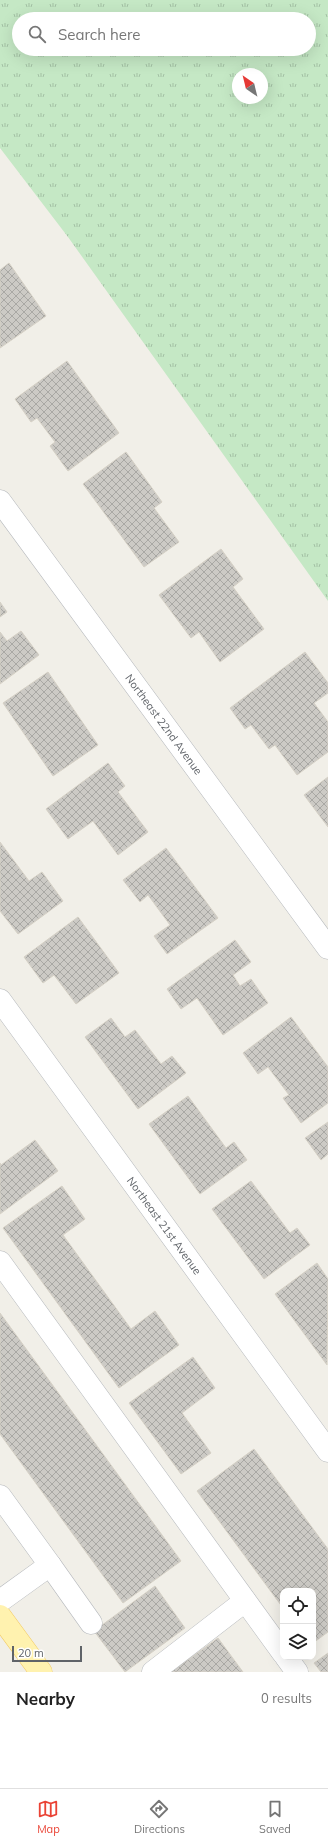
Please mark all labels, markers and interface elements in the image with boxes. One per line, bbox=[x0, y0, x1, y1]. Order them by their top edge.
search box bbox=[12, 12, 316, 56]
icon: search bbox=[26, 23, 48, 45]
text: Search here bbox=[58, 25, 140, 44]
north arrow bbox=[232, 68, 268, 104]
street label: Northeast 22nd Avenue bbox=[122, 671, 205, 777]
street label: Northeast 21st Avenue bbox=[124, 1174, 204, 1277]
map controls bbox=[280, 1588, 316, 1660]
button: locate bbox=[280, 1588, 316, 1624]
button: layers bbox=[280, 1624, 316, 1660]
scale bar bbox=[12, 1644, 82, 1663]
text: 20 m bbox=[18, 1646, 44, 1660]
text: Nearby bbox=[16, 1688, 75, 1709]
text: 0 results bbox=[261, 1690, 312, 1706]
tab: Map bbox=[37, 1798, 60, 1836]
tab: Directions bbox=[134, 1798, 185, 1836]
tab: Saved bbox=[259, 1798, 291, 1836]

